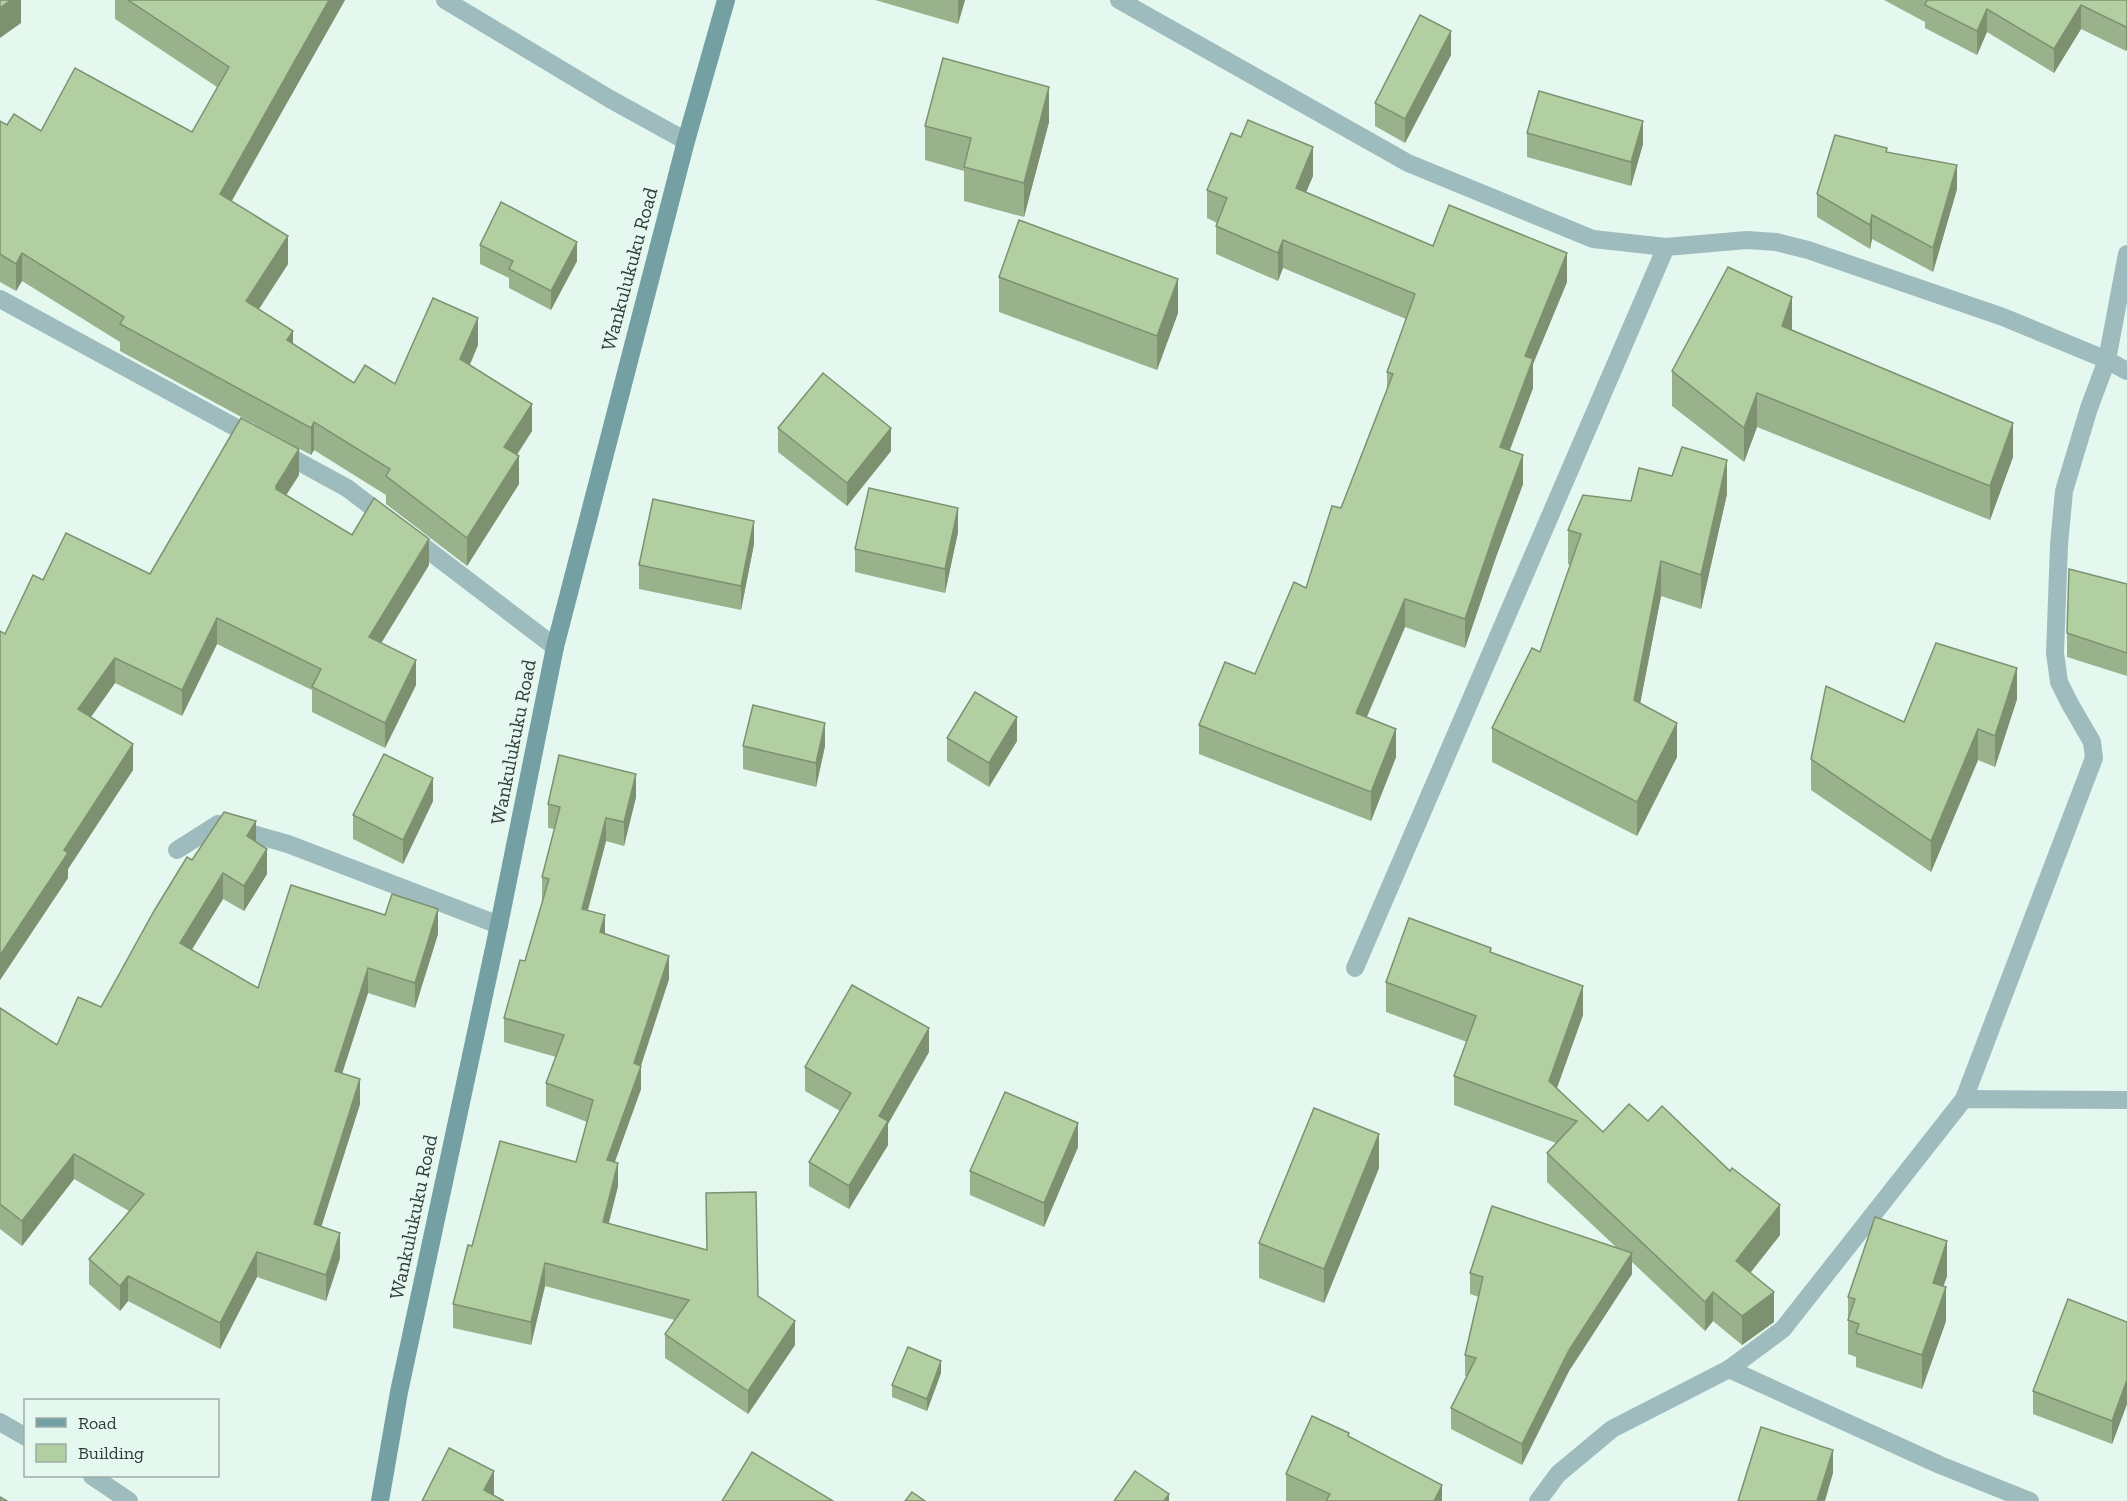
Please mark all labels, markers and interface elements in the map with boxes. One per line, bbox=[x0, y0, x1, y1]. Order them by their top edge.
street label: Wankulukuku Road bbox=[596, 185, 662, 353]
street label: Wankulukuku Road bbox=[485, 657, 541, 827]
street label: Wankulukuku Road bbox=[384, 1132, 442, 1302]
legend bbox=[24, 1399, 219, 1477]
text: Road bbox=[78, 1412, 117, 1434]
text: Building bbox=[78, 1442, 144, 1464]

